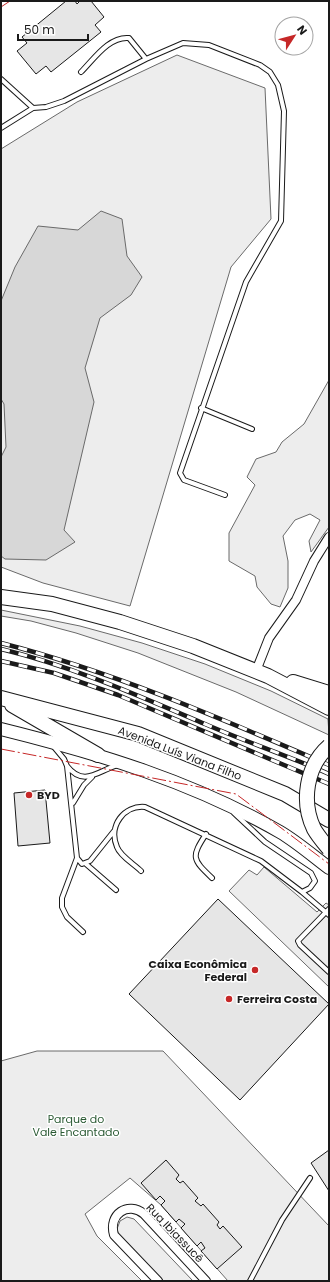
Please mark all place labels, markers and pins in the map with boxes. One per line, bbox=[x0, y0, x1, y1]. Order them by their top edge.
place label: BYD bbox=[37, 787, 60, 803]
marker: BYD bbox=[24, 790, 34, 800]
place label: Caixa Econômica Federal bbox=[149, 956, 247, 985]
marker: Caixa Econômica Federal bbox=[250, 965, 260, 975]
place label: Ferreira Costa bbox=[237, 991, 317, 1007]
marker: Ferreira Costa bbox=[224, 994, 234, 1004]

